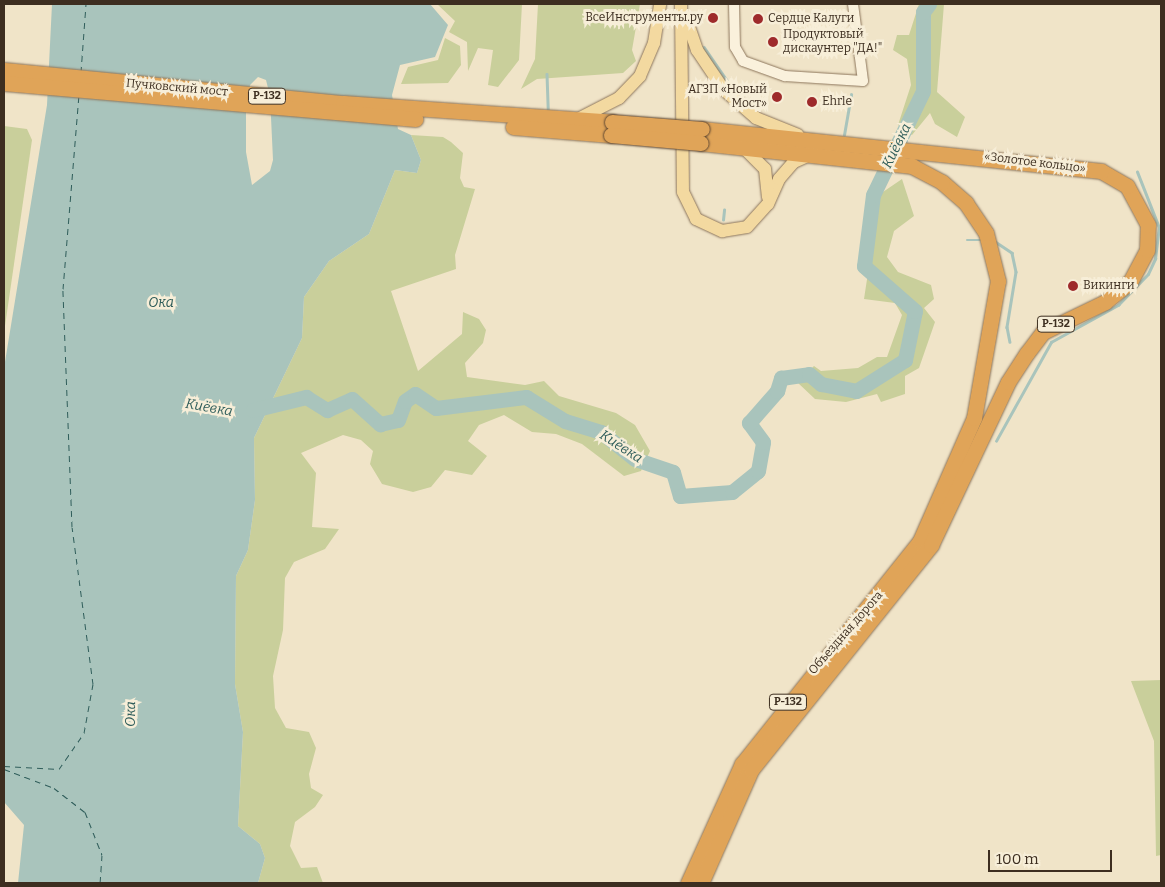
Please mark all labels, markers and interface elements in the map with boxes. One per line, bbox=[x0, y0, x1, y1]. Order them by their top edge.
place label: ВсеИнструменты.ру bbox=[585, 11, 703, 25]
marker: ВсеИнструменты.ру bbox=[707, 12, 719, 24]
place label: Сердце Калуги bbox=[768, 12, 855, 26]
marker: Сердце Калуги bbox=[752, 13, 764, 25]
place label: Продуктовый дискаунтер "ДА!" bbox=[783, 28, 882, 56]
marker: Продуктовый дискаунтер "ДА!" bbox=[767, 36, 779, 48]
street label: Пучковский мост bbox=[125, 76, 229, 100]
place label: АГЗП «Новый Мост» bbox=[688, 83, 767, 111]
road number: Р-132 bbox=[247, 88, 287, 104]
marker: АГЗП «Новый Мост» bbox=[771, 91, 783, 103]
place label: Ehrle bbox=[822, 95, 852, 109]
marker: Ehrle bbox=[806, 96, 818, 108]
water label: Киёвка bbox=[879, 121, 915, 171]
street label: «Золотое кольцо» bbox=[983, 150, 1087, 176]
place label: Викинги bbox=[1083, 279, 1135, 293]
marker: Викинги bbox=[1067, 280, 1079, 292]
water label: Ока bbox=[148, 295, 174, 311]
road number: Р-132 bbox=[1036, 316, 1076, 332]
water label: Киёвка bbox=[184, 396, 234, 420]
water label: Киёвка bbox=[596, 427, 646, 467]
street label: Объездная дорога bbox=[806, 588, 886, 678]
road number: Р-132 bbox=[768, 694, 808, 710]
water label: Ока bbox=[122, 701, 140, 727]
scale bar bbox=[990, 840, 1114, 872]
text: 100 m bbox=[996, 850, 1039, 868]

